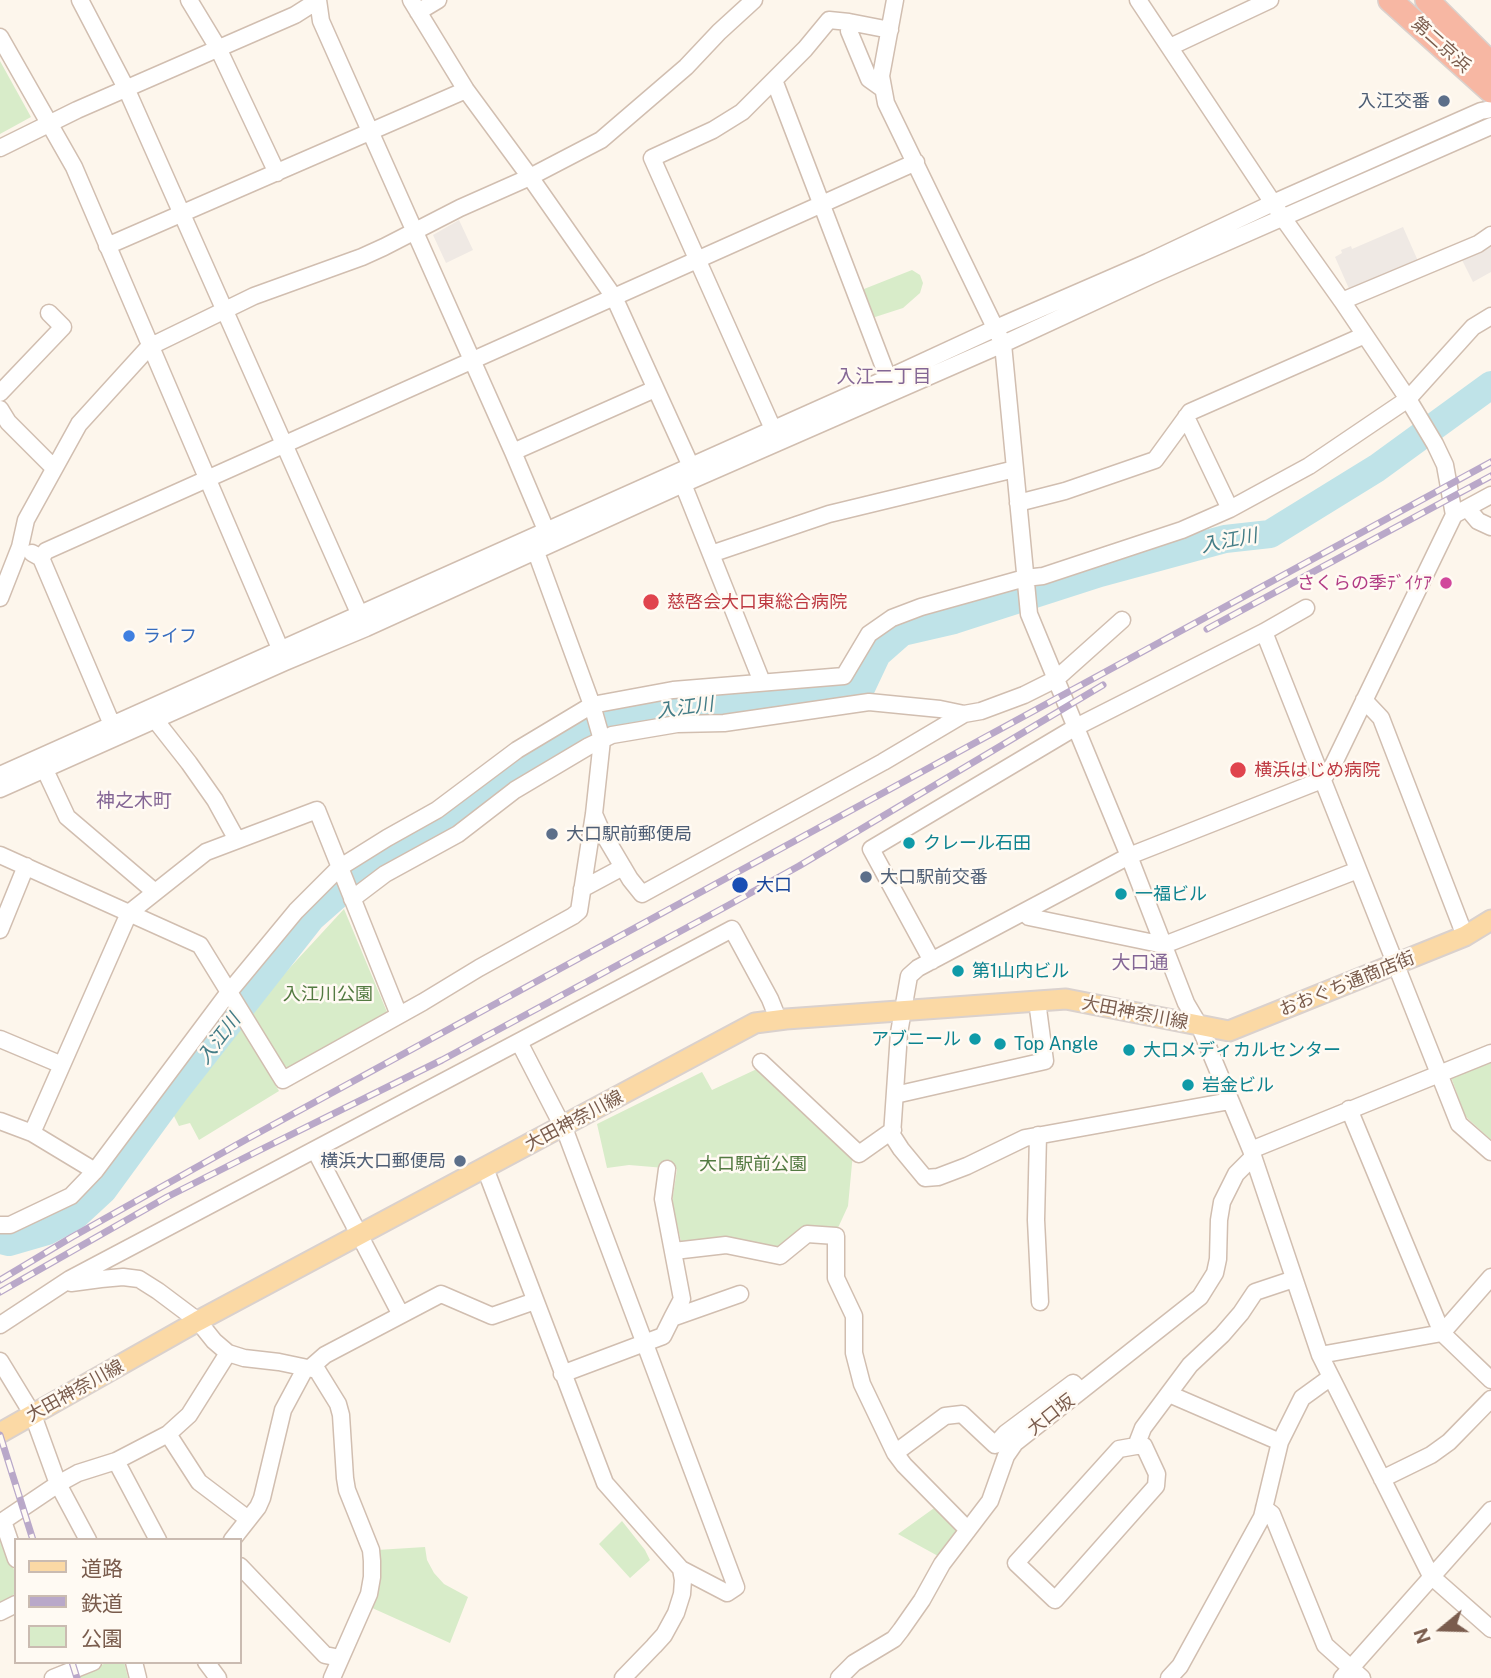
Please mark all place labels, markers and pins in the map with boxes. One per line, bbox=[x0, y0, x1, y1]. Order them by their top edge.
place label: 入江交番 bbox=[1358, 90, 1430, 112]
marker: 入江交番 bbox=[1436, 93, 1452, 109]
place label: さくらの季ﾃﾞｲｹｱ bbox=[1297, 572, 1432, 594]
marker: さくらの季ﾃﾞｲｹｱ bbox=[1438, 575, 1454, 591]
place label: 慈啓会大口東総合病院 bbox=[667, 591, 847, 613]
marker: 慈啓会大口東総合病院 bbox=[641, 592, 661, 612]
place label: ライフ bbox=[143, 625, 197, 647]
marker: ライフ bbox=[121, 628, 137, 644]
place label: 横浜はじめ病院 bbox=[1254, 759, 1380, 781]
marker: 横浜はじめ病院 bbox=[1228, 760, 1248, 780]
place label: 大口駅前郵便局 bbox=[566, 823, 692, 845]
marker: 大口駅前郵便局 bbox=[544, 826, 560, 842]
place label: クレール石田 bbox=[923, 832, 1031, 854]
marker: クレール石田 bbox=[901, 835, 917, 851]
place label: 大口駅前交番 bbox=[880, 866, 988, 888]
marker: 大口駅前交番 bbox=[858, 869, 874, 885]
place label: 大口 bbox=[756, 874, 792, 896]
marker: 大口 bbox=[730, 875, 750, 895]
place label: 一福ビル bbox=[1135, 883, 1207, 905]
marker: 一福ビル bbox=[1113, 886, 1129, 902]
place label: 第1山内ビル bbox=[972, 960, 1069, 982]
marker: 第1山内ビル bbox=[950, 963, 966, 979]
place label: アブニール bbox=[871, 1028, 961, 1050]
marker: アブニール bbox=[967, 1031, 983, 1047]
place label: Top Angle bbox=[1014, 1033, 1098, 1055]
marker: Top Angle bbox=[992, 1036, 1008, 1052]
place label: 大口メディカルセンター bbox=[1143, 1039, 1341, 1061]
marker: 大口メディカルセンター bbox=[1121, 1042, 1137, 1058]
place label: 岩金ビル bbox=[1202, 1074, 1274, 1096]
marker: 岩金ビル bbox=[1180, 1077, 1196, 1093]
place label: 横浜大口郵便局 bbox=[320, 1150, 446, 1172]
marker: 横浜大口郵便局 bbox=[452, 1153, 468, 1169]

